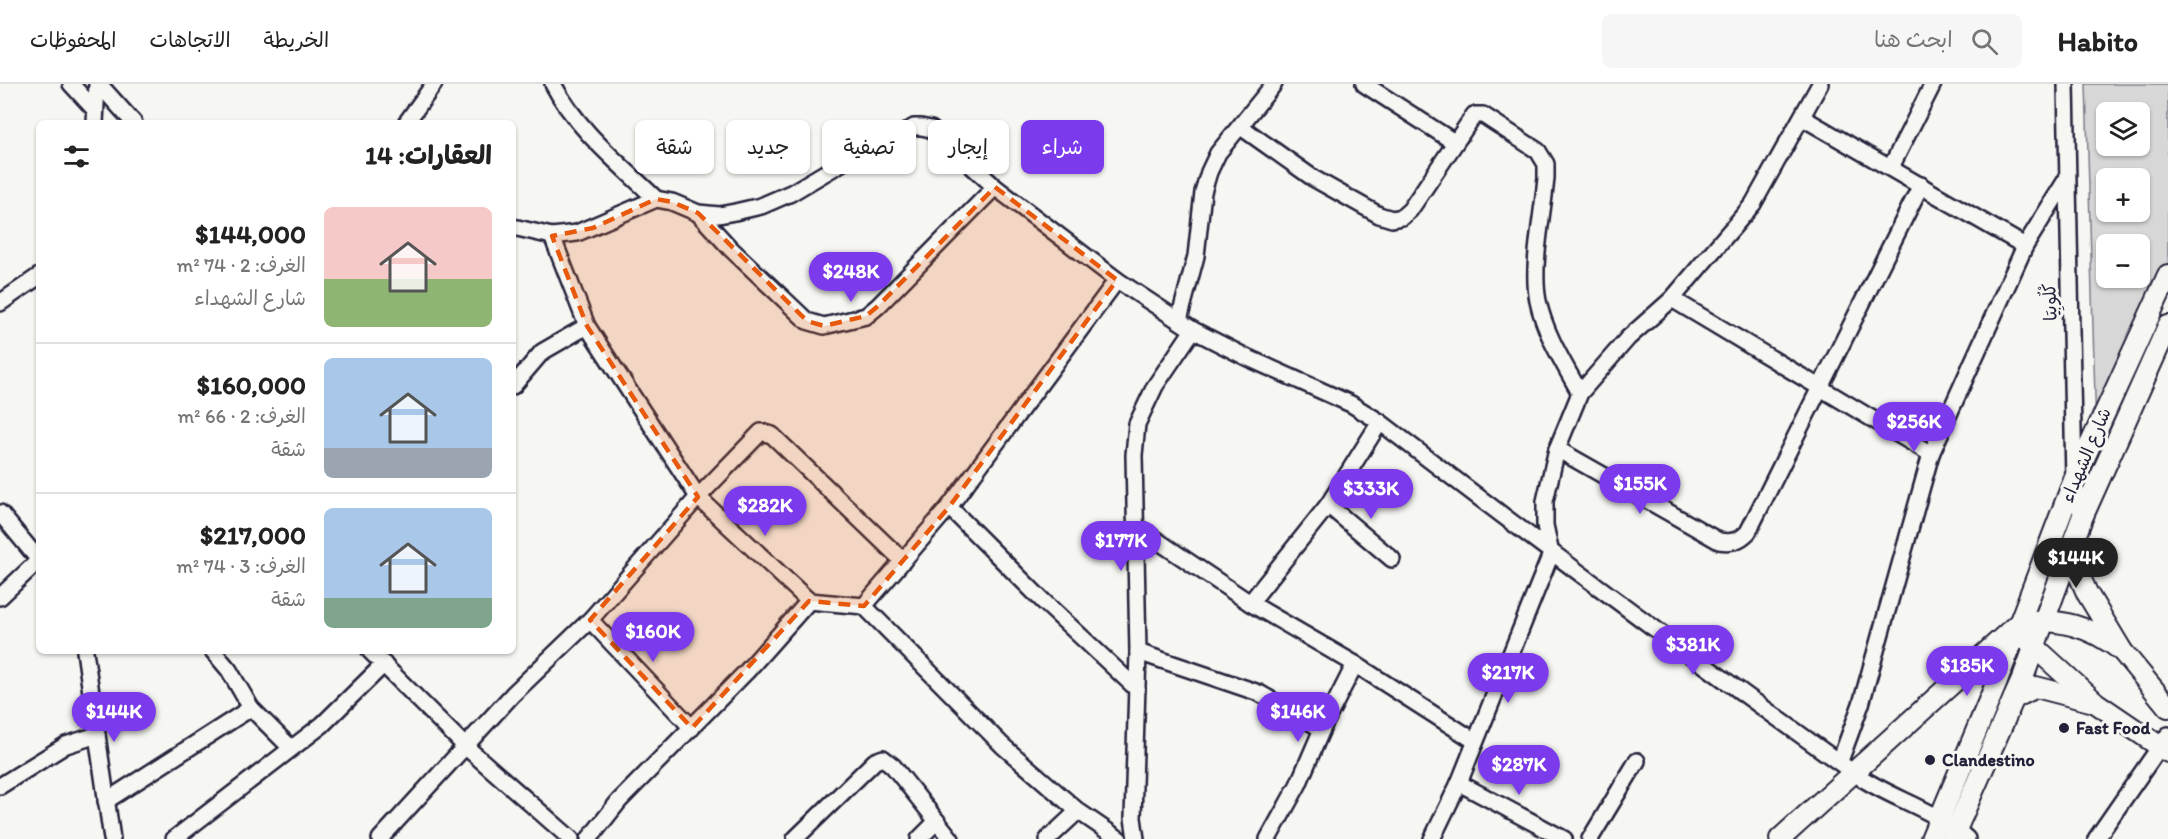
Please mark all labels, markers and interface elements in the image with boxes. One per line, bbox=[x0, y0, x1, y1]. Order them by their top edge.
search box bbox=[1602, 14, 2022, 68]
text: Habito bbox=[2058, 24, 2138, 58]
icon: search bbox=[1968, 25, 2001, 58]
text: ابحث هنا bbox=[1874, 26, 1953, 53]
text: المحفوظات bbox=[30, 27, 116, 52]
text: الاتجاهات bbox=[149, 27, 231, 52]
text: الخريطة bbox=[264, 27, 329, 52]
map controls bbox=[2096, 102, 2150, 288]
button: layers bbox=[2096, 102, 2150, 156]
chip: شقة bbox=[635, 120, 714, 174]
chip: جديد bbox=[726, 120, 810, 174]
chip: تصفية bbox=[822, 120, 916, 174]
chip: إيجار bbox=[928, 120, 1009, 174]
chip: شراء bbox=[1021, 120, 1104, 174]
text: العقارات: 14 bbox=[365, 139, 492, 171]
icon: filters bbox=[60, 140, 93, 173]
button: + bbox=[2096, 168, 2150, 222]
text: $144,000 bbox=[195, 218, 306, 250]
icon: home bbox=[372, 231, 444, 303]
button: − bbox=[2096, 234, 2150, 288]
pin: $248K bbox=[809, 252, 893, 303]
text: الغرف: 2 · 74 m² bbox=[177, 253, 306, 277]
text: $248K bbox=[823, 259, 879, 283]
street label: كْلُوبِيَا bbox=[2036, 282, 2064, 321]
text: شارع الشهداء bbox=[194, 286, 306, 310]
text: $160,000 bbox=[197, 369, 306, 401]
icon: home bbox=[372, 382, 444, 454]
pin: $256K bbox=[1872, 402, 1956, 453]
text: الغرف: 2 · 66 m² bbox=[177, 404, 306, 428]
street label: شارع الشهداء bbox=[2056, 404, 2117, 506]
text: $256K bbox=[1887, 409, 1941, 433]
text: شقة bbox=[271, 437, 306, 461]
pin: $155K bbox=[1598, 464, 1682, 515]
pin: $333K bbox=[1329, 469, 1413, 520]
text: $155K bbox=[1613, 471, 1667, 495]
text: $333K bbox=[1343, 476, 1399, 500]
pin: $282K bbox=[723, 486, 807, 537]
text: $282K bbox=[738, 493, 792, 517]
text: $217,000 bbox=[200, 519, 306, 551]
pin: $177K bbox=[1079, 521, 1163, 572]
text: $177K bbox=[1095, 528, 1147, 552]
icon: home bbox=[372, 532, 444, 604]
pin: $144K bbox=[2034, 538, 2118, 589]
text: $144K bbox=[2048, 545, 2104, 569]
text: الغرف: 3 · 74 m² bbox=[176, 554, 306, 578]
text: شقة bbox=[271, 587, 306, 611]
pin: $160K bbox=[611, 612, 695, 663]
text: $160K bbox=[625, 619, 681, 643]
pin: $381K bbox=[1651, 625, 1735, 676]
text: $381K bbox=[1666, 632, 1720, 656]
pin: $185K bbox=[1925, 646, 2009, 697]
pin: $217K bbox=[1466, 653, 1550, 704]
text: $185K bbox=[1940, 653, 1994, 677]
text: $217K bbox=[1482, 660, 1534, 684]
pin: $144K bbox=[72, 692, 156, 743]
pin: $146K bbox=[1256, 692, 1340, 743]
text: $144K bbox=[86, 699, 142, 723]
text: $146K bbox=[1271, 699, 1325, 723]
place label: Fast Food bbox=[2076, 717, 2150, 739]
marker: Fast Food bbox=[2057, 721, 2071, 735]
pin: $287K bbox=[1477, 745, 1561, 796]
place label: Clandestino bbox=[1942, 749, 2035, 771]
text: $287K bbox=[1492, 752, 1546, 776]
marker: Clandestino bbox=[1923, 753, 1937, 767]

